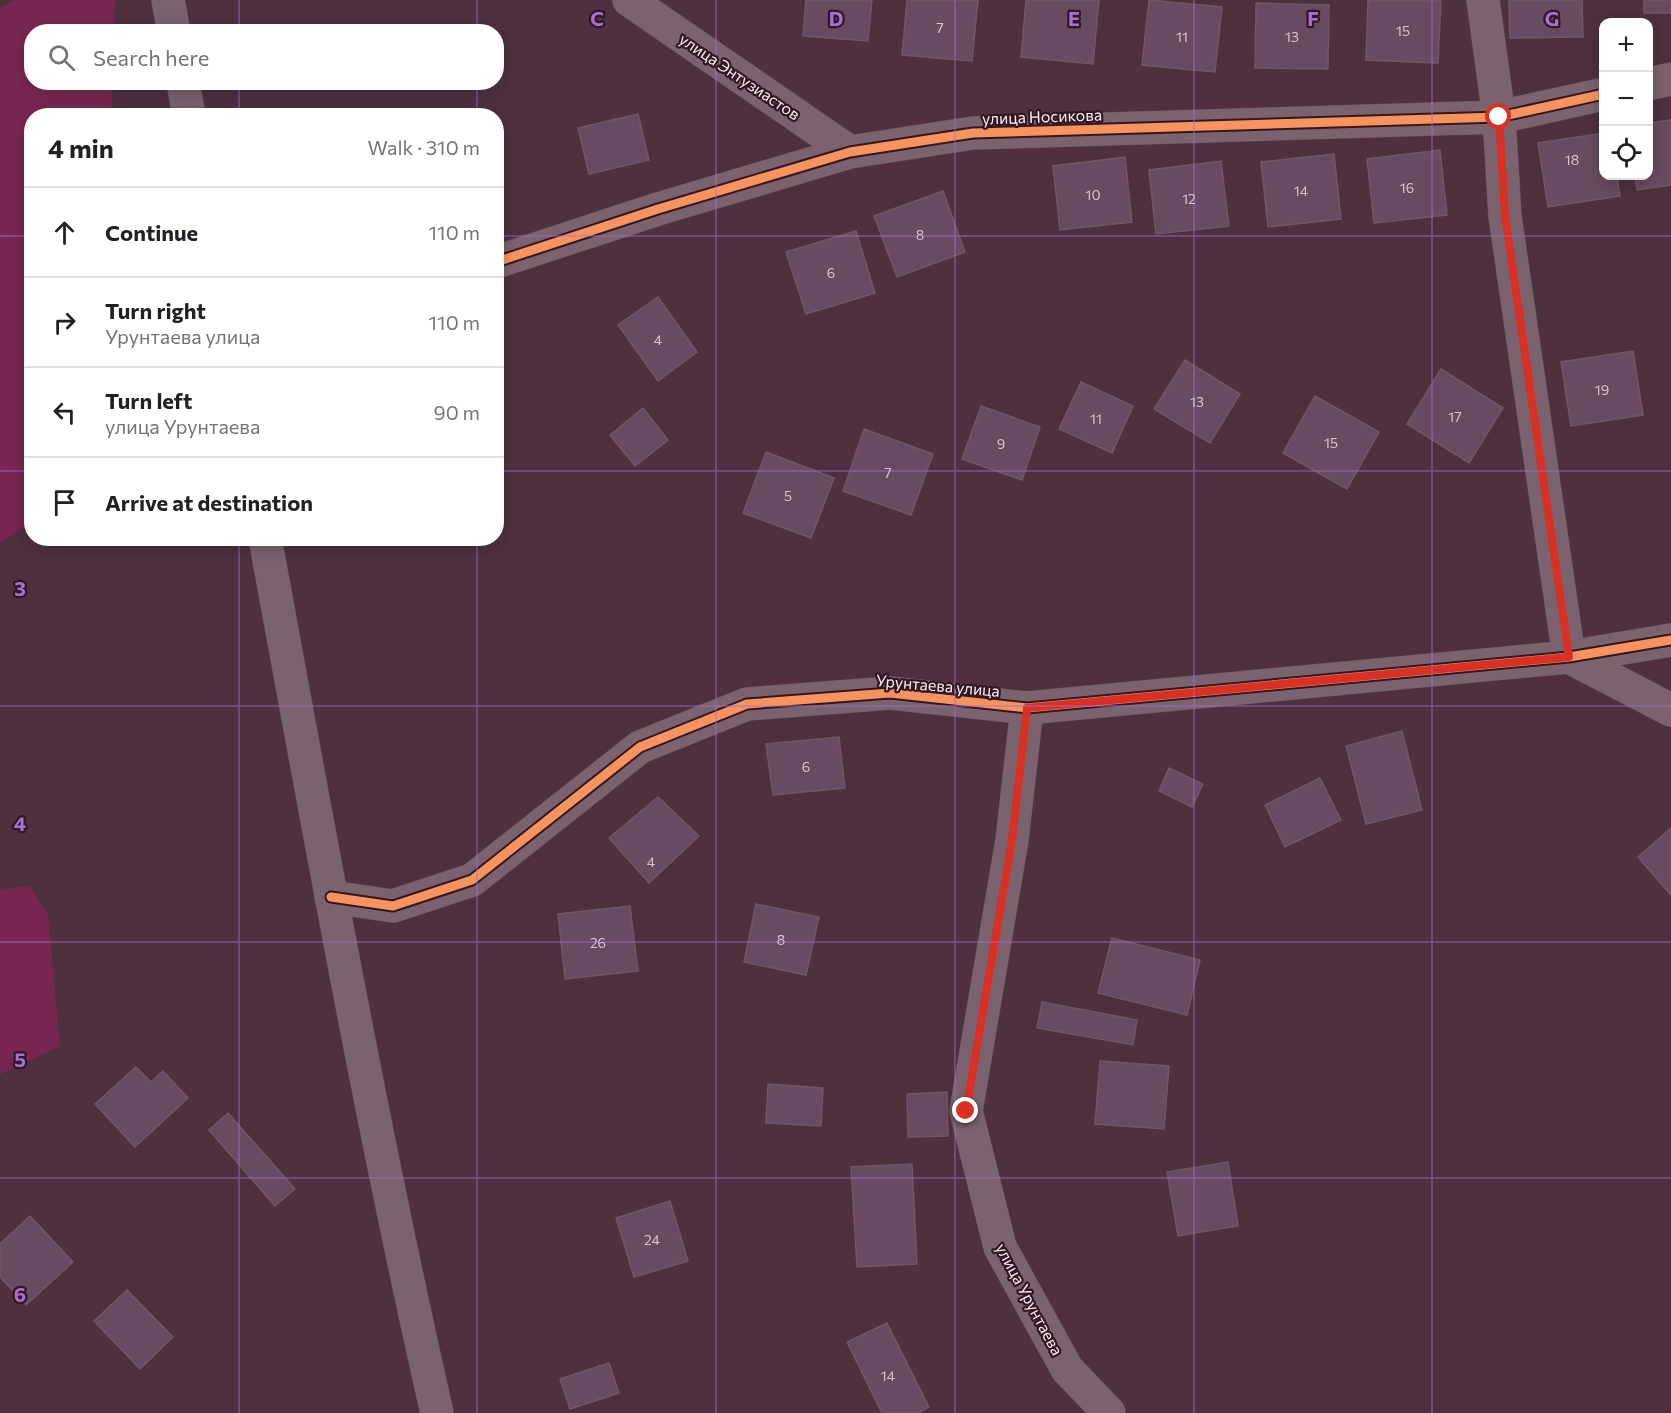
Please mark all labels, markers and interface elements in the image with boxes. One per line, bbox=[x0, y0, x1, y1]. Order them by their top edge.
text: C bbox=[590, 6, 604, 30]
text: D bbox=[829, 6, 843, 30]
text: E bbox=[1068, 6, 1080, 30]
text: F bbox=[1307, 6, 1319, 30]
text: G bbox=[1545, 6, 1559, 30]
map controls bbox=[1599, 18, 1653, 180]
button: + bbox=[1599, 18, 1653, 72]
house number: 7 bbox=[936, 19, 944, 36]
house number: 15 bbox=[1396, 22, 1410, 39]
search box bbox=[24, 24, 504, 90]
house number: 11 bbox=[1176, 28, 1188, 45]
house number: 13 bbox=[1285, 28, 1299, 45]
street label: улица Энтузиастов bbox=[676, 29, 804, 123]
icon: search bbox=[45, 41, 78, 74]
text: Search here bbox=[93, 44, 209, 71]
button: − bbox=[1599, 72, 1653, 126]
route start bbox=[1485, 103, 1511, 129]
street label: улица Носикова bbox=[982, 104, 1102, 128]
button: locate bbox=[1599, 126, 1653, 180]
text: 4 min bbox=[48, 132, 114, 163]
text: Walk · 310 m bbox=[368, 135, 480, 159]
house number: 18 bbox=[1565, 151, 1579, 168]
house number: 16 bbox=[1400, 179, 1414, 196]
house number: 14 bbox=[1294, 182, 1309, 199]
house number: 10 bbox=[1085, 186, 1101, 203]
house number: 12 bbox=[1182, 190, 1196, 207]
icon: ahead bbox=[48, 216, 81, 249]
text: Continue bbox=[105, 219, 198, 246]
text: 110 m bbox=[429, 220, 480, 244]
house number: 8 bbox=[916, 226, 924, 243]
house number: 6 bbox=[827, 264, 835, 281]
text: Turn right bbox=[105, 297, 206, 324]
icon: right bbox=[48, 306, 81, 339]
text: 110 m bbox=[429, 310, 480, 334]
text: Урунтаева улица bbox=[105, 324, 260, 348]
house number: 4 bbox=[654, 331, 663, 348]
house number: 19 bbox=[1595, 381, 1609, 398]
text: Turn left bbox=[105, 387, 192, 414]
house number: 13 bbox=[1190, 393, 1204, 410]
icon: left bbox=[48, 396, 81, 429]
text: 90 m bbox=[434, 400, 480, 424]
house number: 17 bbox=[1448, 408, 1462, 425]
house number: 11 bbox=[1090, 410, 1102, 427]
text: улица Урунтаева bbox=[105, 414, 260, 438]
house number: 15 bbox=[1324, 434, 1338, 451]
house number: 9 bbox=[997, 435, 1005, 452]
house number: 7 bbox=[884, 464, 892, 481]
icon: arrive bbox=[48, 486, 81, 519]
house number: 5 bbox=[784, 487, 792, 504]
text: Arrive at destination bbox=[105, 489, 313, 516]
text: 3 bbox=[14, 576, 26, 600]
street label: Урунтаева улица bbox=[875, 670, 1001, 700]
house number: 6 bbox=[802, 758, 810, 775]
text: 4 bbox=[14, 811, 26, 835]
house number: 4 bbox=[647, 853, 656, 870]
house number: 8 bbox=[777, 931, 785, 948]
house number: 26 bbox=[590, 934, 606, 951]
text: 5 bbox=[14, 1047, 26, 1071]
route end bbox=[952, 1097, 978, 1123]
house number: 24 bbox=[644, 1231, 661, 1248]
street label: улица Урунтаева bbox=[992, 1240, 1068, 1358]
text: 6 bbox=[14, 1282, 26, 1306]
house number: 14 bbox=[881, 1367, 896, 1384]

